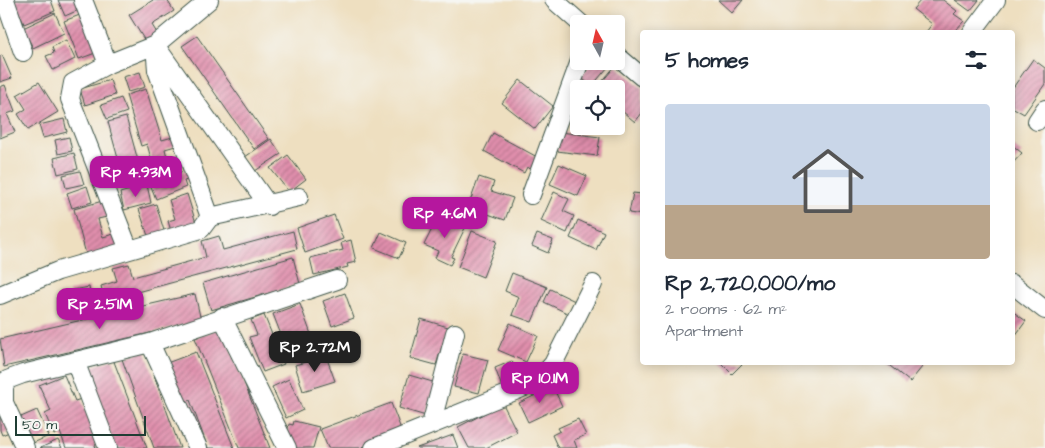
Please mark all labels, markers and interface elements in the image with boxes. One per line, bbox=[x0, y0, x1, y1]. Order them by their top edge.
north arrow bbox=[570, 15, 625, 70]
map controls bbox=[570, 15, 625, 135]
text: 5 homes bbox=[665, 46, 749, 75]
icon: filters bbox=[962, 46, 990, 74]
button: locate bbox=[570, 80, 625, 135]
icon: home bbox=[783, 136, 873, 226]
pin: Rp 4.93M bbox=[84, 156, 188, 198]
text: Rp 4.93M bbox=[101, 161, 171, 183]
pin: Rp 4.6M bbox=[399, 196, 491, 239]
text: Rp 4.6M bbox=[413, 202, 477, 224]
text: Rp 2,720,000/mo bbox=[665, 269, 835, 298]
pin: Rp 2.51M bbox=[48, 288, 152, 330]
text: Rp 2.51M bbox=[68, 293, 132, 315]
text: 2 rooms · 62 m² bbox=[665, 298, 787, 320]
text: Apartment bbox=[665, 320, 743, 342]
pin: Rp 2.72M bbox=[263, 330, 367, 373]
text: Rp 2.72M bbox=[280, 336, 350, 358]
pin: Rp 10.1M bbox=[488, 362, 592, 404]
text: Rp 10.1M bbox=[512, 367, 568, 389]
scale bar bbox=[15, 413, 146, 436]
text: 50 m bbox=[22, 415, 57, 435]

